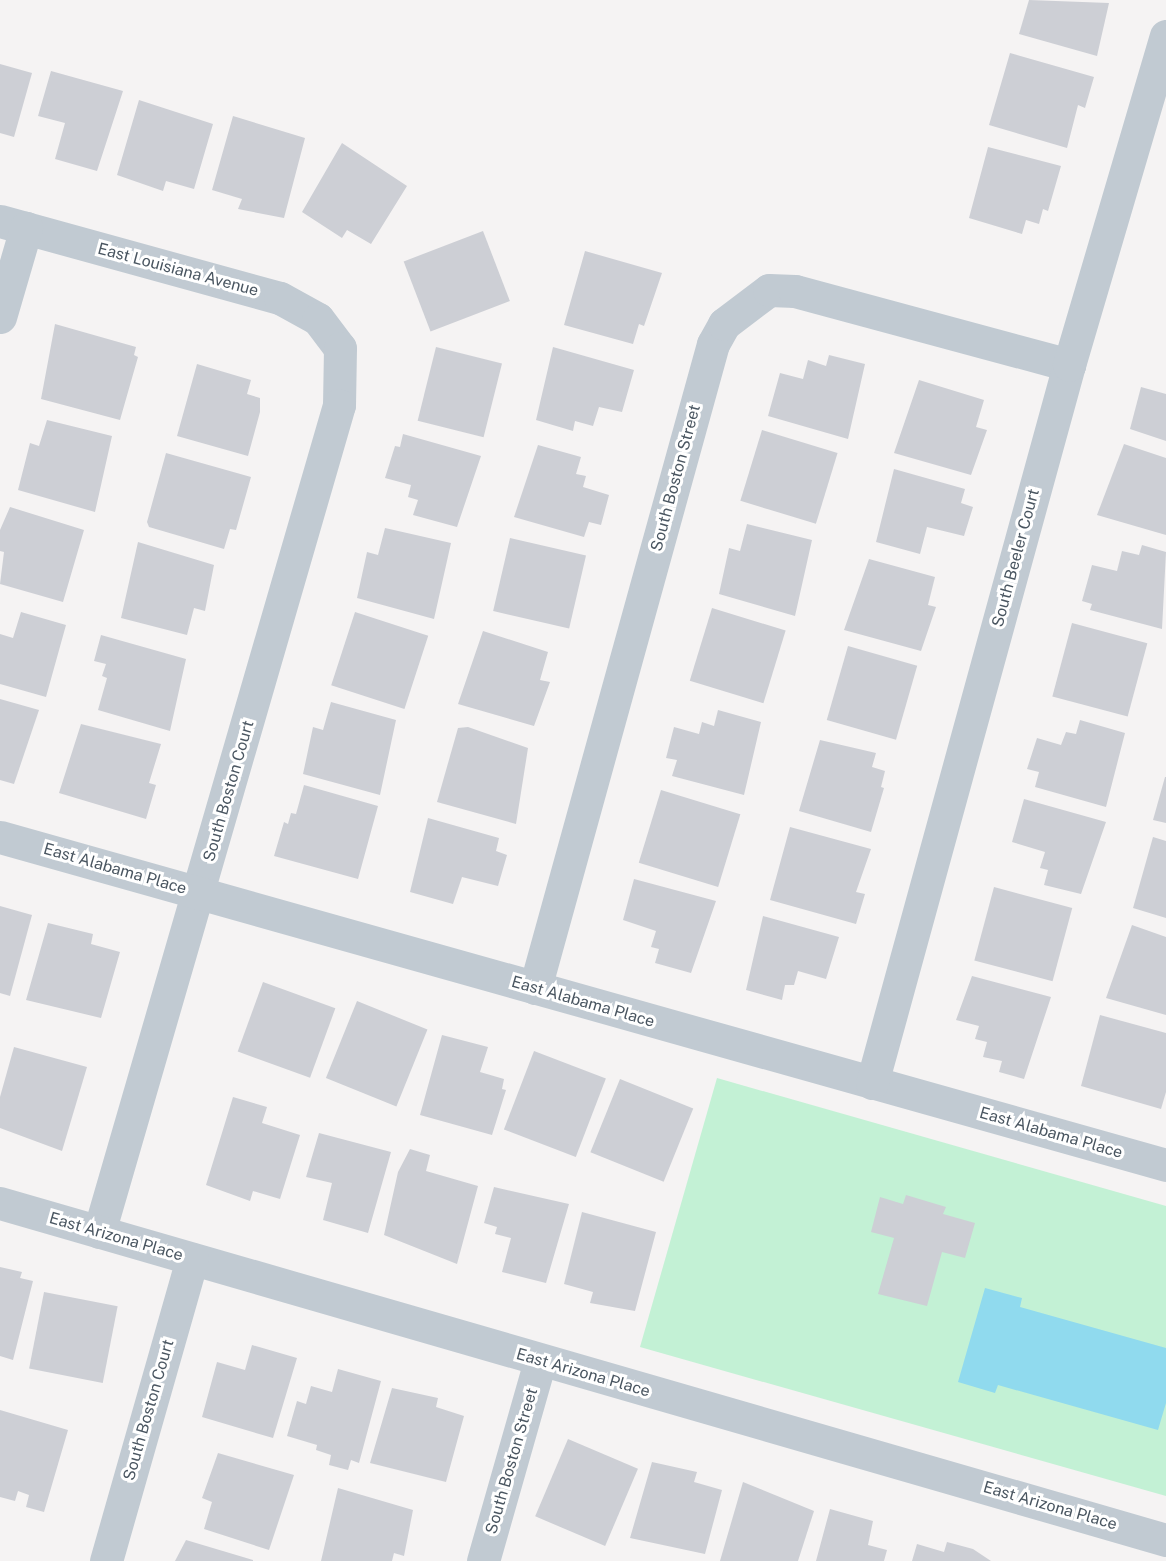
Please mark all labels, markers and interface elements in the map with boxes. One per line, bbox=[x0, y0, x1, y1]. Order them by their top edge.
street label: East Louisiana Avenue bbox=[95, 239, 261, 301]
street label: South Boston Street bbox=[647, 403, 705, 553]
street label: South Beeler Court bbox=[988, 487, 1044, 629]
street label: South Boston Court bbox=[200, 718, 258, 864]
street label: East Alabama Place bbox=[41, 839, 189, 899]
street label: East Alabama Place bbox=[509, 972, 657, 1032]
street label: East Alabama Place bbox=[977, 1103, 1125, 1163]
street label: East Arizona Place bbox=[47, 1209, 185, 1265]
street label: South Boston Court bbox=[120, 1337, 178, 1483]
street label: East Arizona Place bbox=[514, 1345, 652, 1401]
street label: South Boston Street bbox=[482, 1386, 542, 1536]
street label: East Arizona Place bbox=[981, 1478, 1119, 1534]

